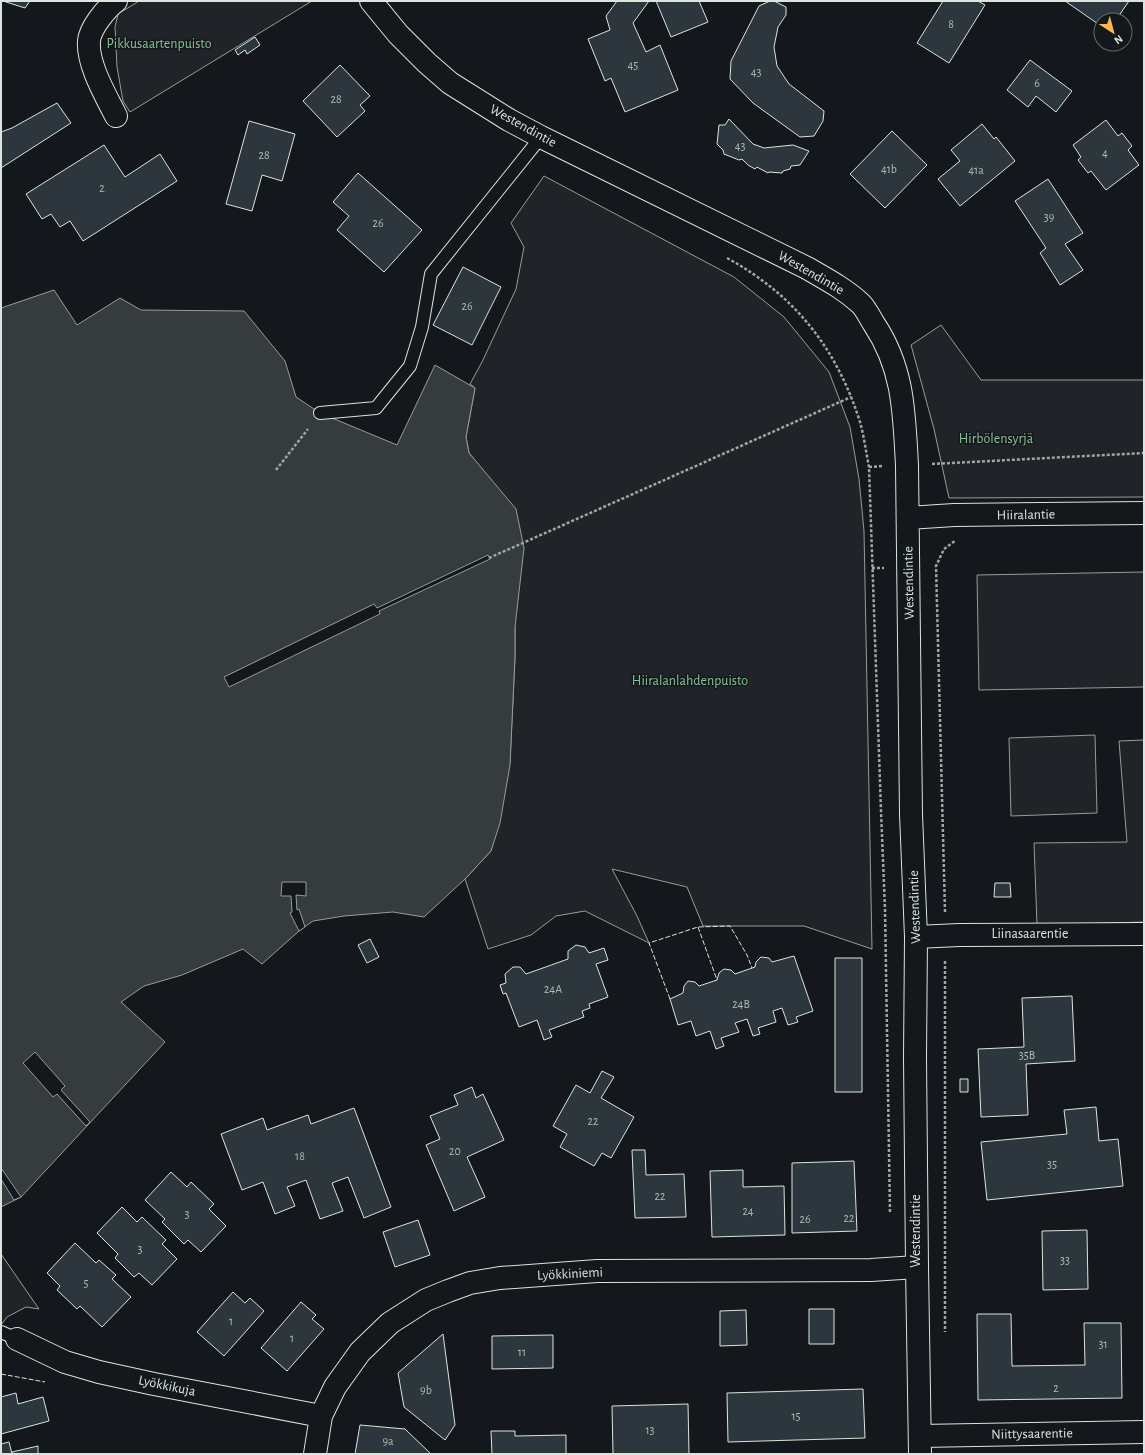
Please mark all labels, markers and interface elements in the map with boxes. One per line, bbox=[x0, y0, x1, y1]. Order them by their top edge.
north arrow bbox=[1093, 12, 1133, 52]
house number: 8 bbox=[948, 18, 954, 30]
text: N bbox=[1112, 33, 1125, 46]
park label: Pikkusaartenpuisto bbox=[107, 37, 212, 51]
house number: 45 bbox=[628, 59, 638, 71]
house number: 43 bbox=[751, 66, 761, 78]
house number: 6 bbox=[1034, 77, 1040, 89]
house number: 28 bbox=[330, 93, 342, 105]
street label: Westendintie bbox=[487, 102, 559, 150]
house number: 43 bbox=[735, 140, 745, 152]
house number: 4 bbox=[1102, 147, 1108, 159]
house number: 28 bbox=[258, 149, 270, 161]
house number: 41b bbox=[881, 163, 897, 175]
house number: 41a bbox=[968, 164, 984, 176]
house number: 2 bbox=[99, 182, 105, 194]
house number: 39 bbox=[1044, 211, 1055, 223]
house number: 26 bbox=[372, 217, 384, 229]
street label: Westendintie bbox=[776, 249, 846, 297]
house number: 26 bbox=[461, 300, 473, 312]
park label: Hirbölensyrjä bbox=[959, 432, 1034, 446]
street label: Hiiralantie bbox=[997, 507, 1055, 523]
street label: Westendintie bbox=[901, 546, 917, 620]
park label: Hiiralanlahdenpuisto bbox=[632, 674, 748, 688]
street label: Westendintie bbox=[907, 870, 923, 944]
street label: Liinasaarentie bbox=[992, 927, 1068, 941]
house number: 24A bbox=[544, 983, 562, 995]
house number: 24B bbox=[732, 998, 750, 1010]
house number: 35B bbox=[1019, 1049, 1035, 1061]
house number: 22 bbox=[588, 1115, 599, 1127]
house number: 20 bbox=[449, 1145, 461, 1157]
house number: 18 bbox=[295, 1150, 305, 1162]
house number: 35 bbox=[1047, 1158, 1057, 1170]
house number: 22 bbox=[655, 1190, 666, 1202]
street label: Westendintie bbox=[909, 1194, 923, 1268]
house number: 24 bbox=[742, 1205, 754, 1217]
house number: 3 bbox=[185, 1208, 190, 1220]
house number: 22 bbox=[844, 1212, 855, 1224]
house number: 26 bbox=[799, 1213, 811, 1225]
house number: 3 bbox=[138, 1243, 143, 1255]
house number: 33 bbox=[1060, 1254, 1070, 1266]
street label: Lyökkiniemi bbox=[537, 1265, 603, 1283]
house number: 5 bbox=[83, 1277, 89, 1289]
house number: 1 bbox=[229, 1315, 233, 1327]
house number: 1 bbox=[290, 1332, 294, 1344]
house number: 31 bbox=[1098, 1338, 1108, 1350]
house number: 11 bbox=[518, 1346, 526, 1358]
street label: Lyökkikuja bbox=[137, 1373, 197, 1399]
house number: 2 bbox=[1053, 1382, 1059, 1394]
house number: 9b bbox=[420, 1384, 432, 1396]
house number: 15 bbox=[791, 1410, 801, 1422]
house number: 13 bbox=[645, 1424, 655, 1436]
street label: Niittysaarentie bbox=[991, 1426, 1073, 1442]
house number: 9a bbox=[382, 1435, 394, 1447]

